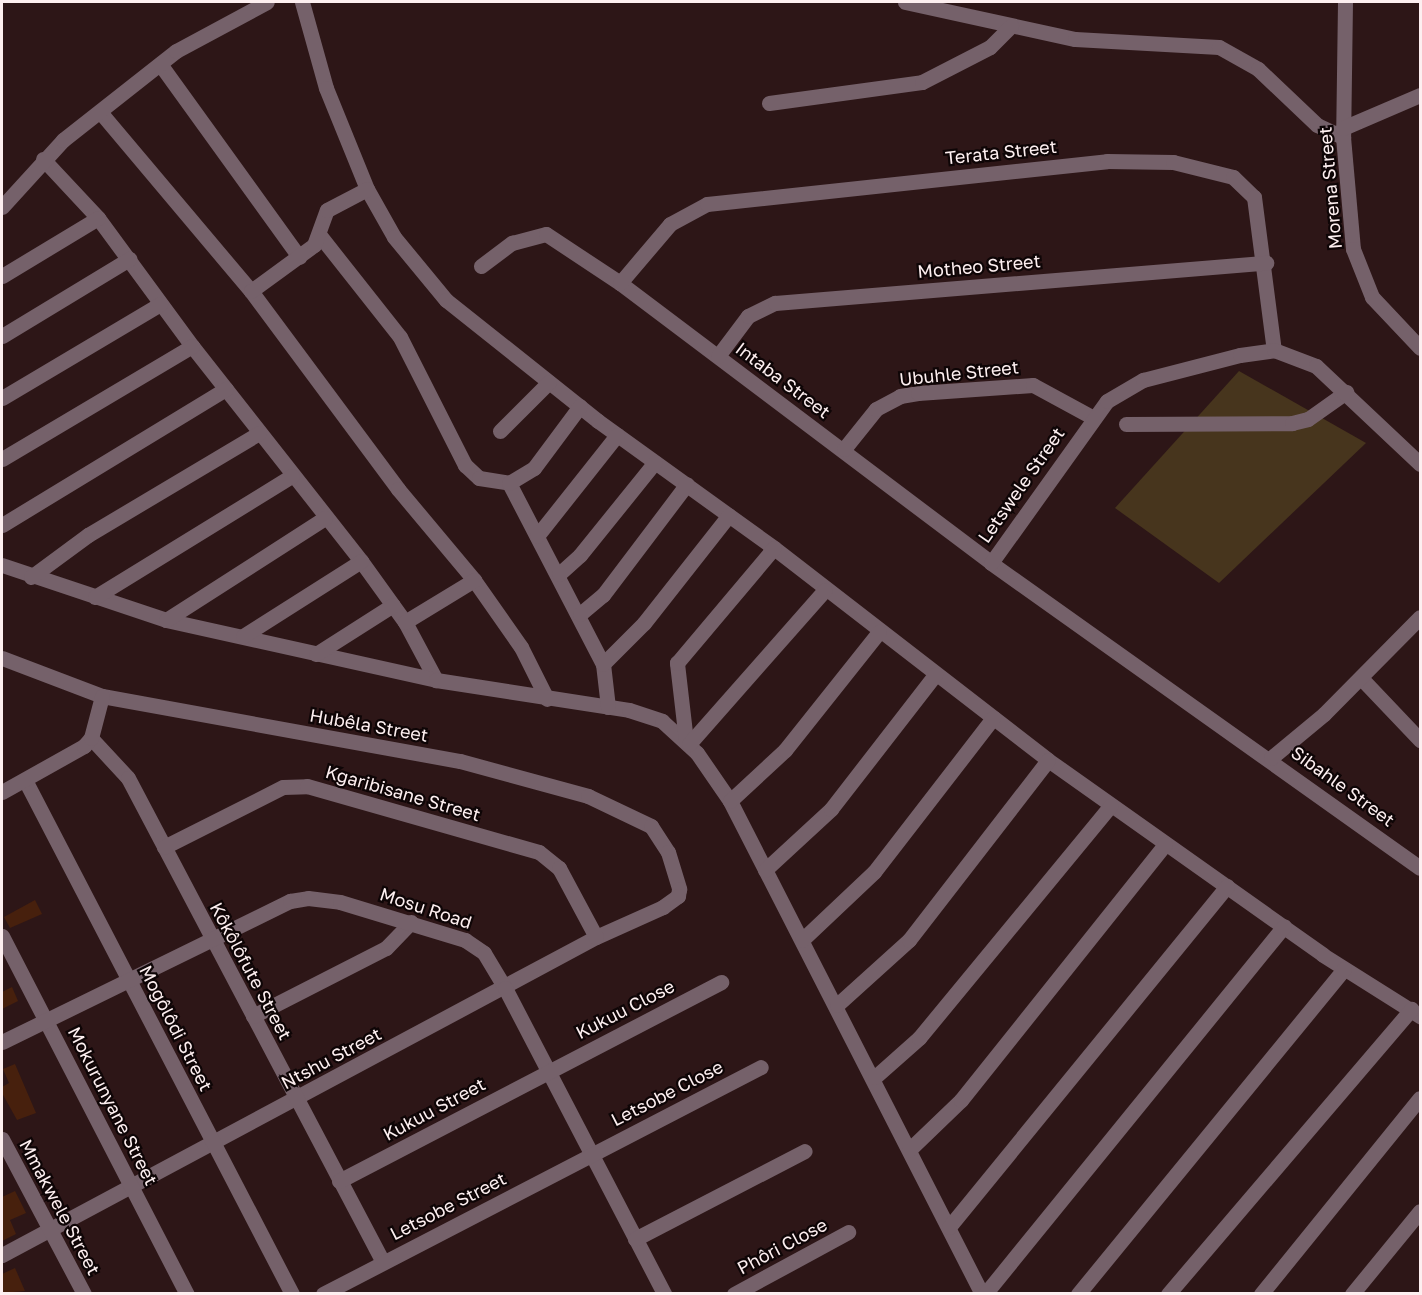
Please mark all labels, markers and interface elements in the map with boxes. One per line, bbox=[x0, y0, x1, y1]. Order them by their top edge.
street label: Morena Street bbox=[1314, 126, 1346, 250]
street label: Terata Street bbox=[944, 135, 1058, 169]
street label: Motheo Street bbox=[917, 250, 1041, 282]
street label: Intaba Street bbox=[731, 337, 835, 423]
street label: Ubuhle Street bbox=[898, 356, 1020, 390]
street label: Letswele Street bbox=[973, 423, 1069, 547]
street label: Hubêla Street bbox=[308, 704, 430, 746]
street label: Sibahle Street bbox=[1287, 741, 1399, 831]
street label: Kgaribisane Street bbox=[323, 761, 483, 825]
street label: Mosu Road bbox=[377, 883, 475, 933]
street label: Kôkôlôfute Street bbox=[206, 899, 296, 1043]
street label: Mogôlôdi Street bbox=[135, 962, 217, 1094]
street label: Kukuu Close bbox=[572, 975, 678, 1043]
street label: Mokurunyane Street bbox=[64, 1023, 162, 1189]
street label: Ntshu Street bbox=[277, 1023, 385, 1093]
street label: Letsobe Close bbox=[607, 1056, 727, 1130]
street label: Kukuu Street bbox=[379, 1073, 489, 1145]
street label: Mmakwele Street bbox=[15, 1135, 105, 1279]
street label: Letsobe Street bbox=[386, 1167, 510, 1245]
street label: Phôri Close bbox=[733, 1213, 831, 1279]

